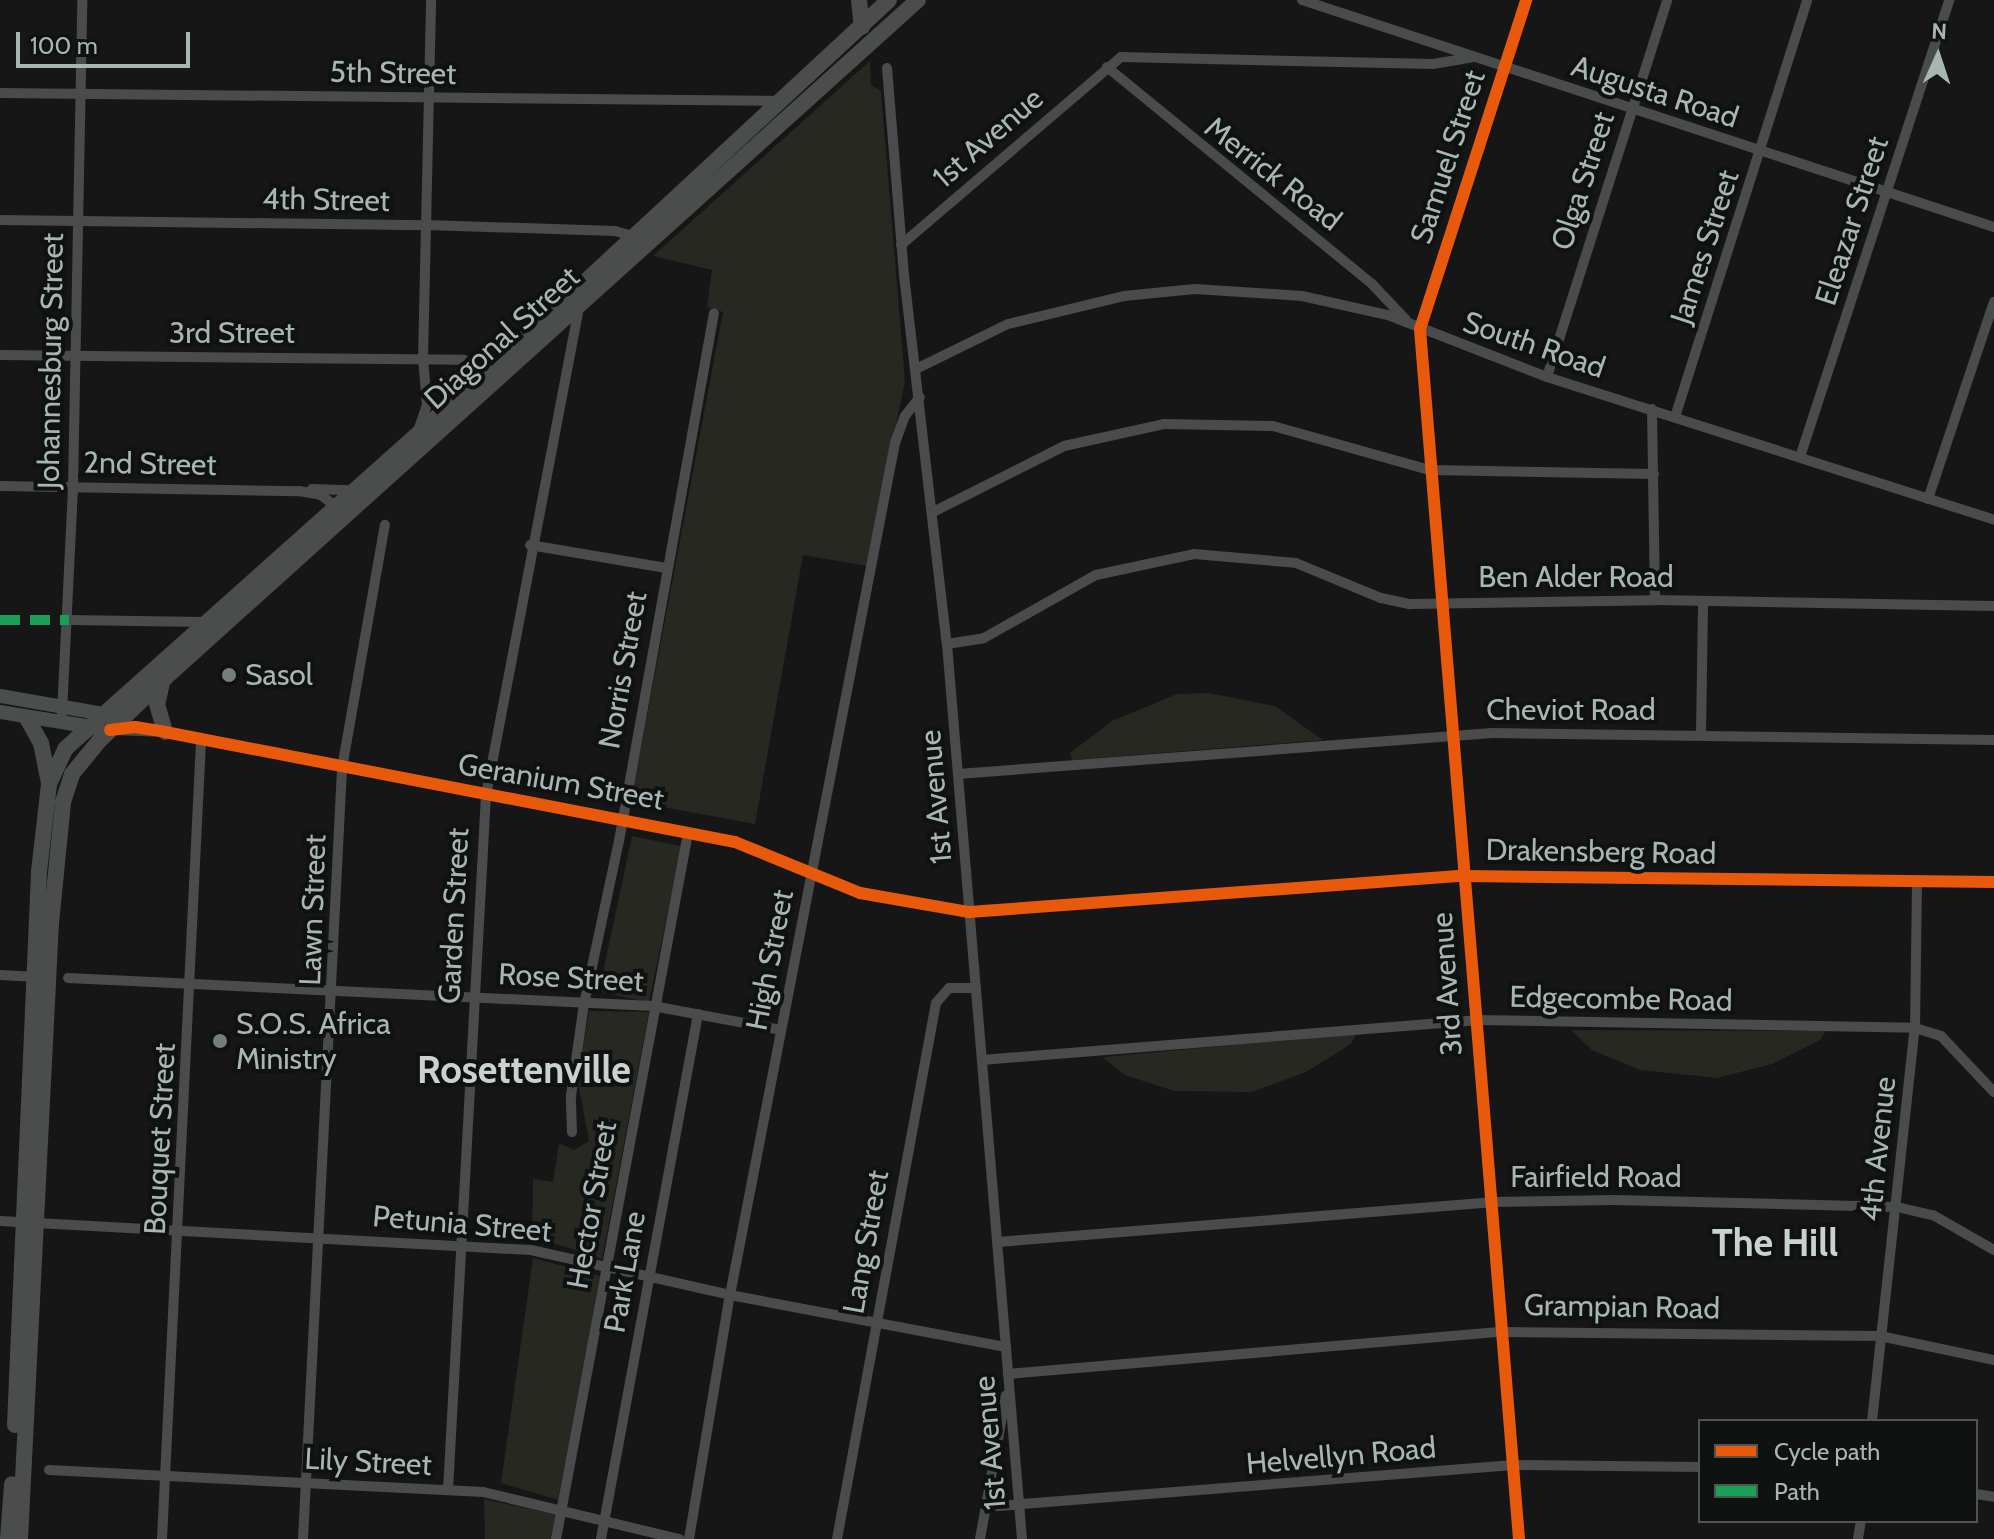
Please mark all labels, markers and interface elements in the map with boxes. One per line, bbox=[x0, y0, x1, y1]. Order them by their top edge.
scale bar bbox=[20, 16, 194, 66]
north arrow bbox=[1898, 16, 1978, 96]
text: N bbox=[1931, 18, 1948, 45]
text: 100 m bbox=[30, 31, 98, 60]
street label: Augusta Road bbox=[1567, 48, 1743, 136]
street label: 5th Street bbox=[329, 54, 457, 92]
street label: Samuel Street bbox=[1403, 66, 1493, 248]
street label: 1st Avenue bbox=[926, 80, 1050, 196]
street label: Olga Street bbox=[1544, 107, 1622, 255]
street label: Merrick Road bbox=[1197, 109, 1349, 239]
street label: Eleazar Street bbox=[1808, 132, 1896, 310]
street label: James Street bbox=[1663, 166, 1747, 328]
street label: 4th Street bbox=[262, 181, 390, 219]
street label: Johannesburg Street bbox=[31, 233, 71, 489]
street label: Diagonal Street bbox=[417, 259, 587, 417]
street label: South Road bbox=[1458, 304, 1610, 386]
street label: 3rd Street bbox=[169, 315, 295, 351]
street label: 2nd Street bbox=[83, 445, 217, 483]
street label: Ben Alder Road bbox=[1478, 559, 1674, 595]
street label: Norris Street bbox=[591, 589, 655, 751]
place label: Sasol bbox=[245, 657, 313, 693]
marker: Sasol bbox=[220, 666, 238, 684]
street label: Cheviot Road bbox=[1486, 692, 1656, 728]
street label: 1st Avenue bbox=[912, 729, 960, 865]
street label: Geranium Street bbox=[455, 746, 667, 818]
street label: Garden Street bbox=[431, 827, 477, 1005]
street label: Drakensberg Road bbox=[1485, 832, 1717, 872]
street label: Lawn Street bbox=[292, 834, 334, 986]
street label: High Street bbox=[739, 887, 801, 1033]
street label: 3rd Avenue bbox=[1424, 911, 1470, 1057]
street label: Rose Street bbox=[497, 956, 645, 1000]
street label: Edgecombe Road bbox=[1509, 979, 1733, 1019]
place label: S.O.S. Africa Ministry bbox=[236, 1006, 391, 1076]
marker: S.O.S. Africa Ministry bbox=[211, 1032, 229, 1050]
street label: Bouquet Street bbox=[137, 1042, 183, 1236]
district label: Rosettenville bbox=[417, 1047, 631, 1093]
street label: 4th Avenue bbox=[1852, 1075, 1904, 1223]
street label: Hector Street bbox=[560, 1118, 624, 1292]
street label: Fairfield Road bbox=[1510, 1159, 1682, 1195]
street label: Lang Street bbox=[836, 1167, 896, 1317]
street label: Petunia Street bbox=[371, 1198, 553, 1250]
street label: Park Lane bbox=[597, 1209, 653, 1335]
district label: The Hill bbox=[1712, 1220, 1838, 1266]
street label: Grampian Road bbox=[1524, 1287, 1720, 1327]
street label: 1st Avenue bbox=[966, 1375, 1014, 1511]
legend bbox=[1698, 1419, 1978, 1523]
street label: Helvellyn Road bbox=[1245, 1430, 1437, 1482]
text: Cycle path bbox=[1774, 1437, 1880, 1466]
street label: Lily Street bbox=[304, 1441, 432, 1483]
text: Path bbox=[1774, 1477, 1820, 1506]

